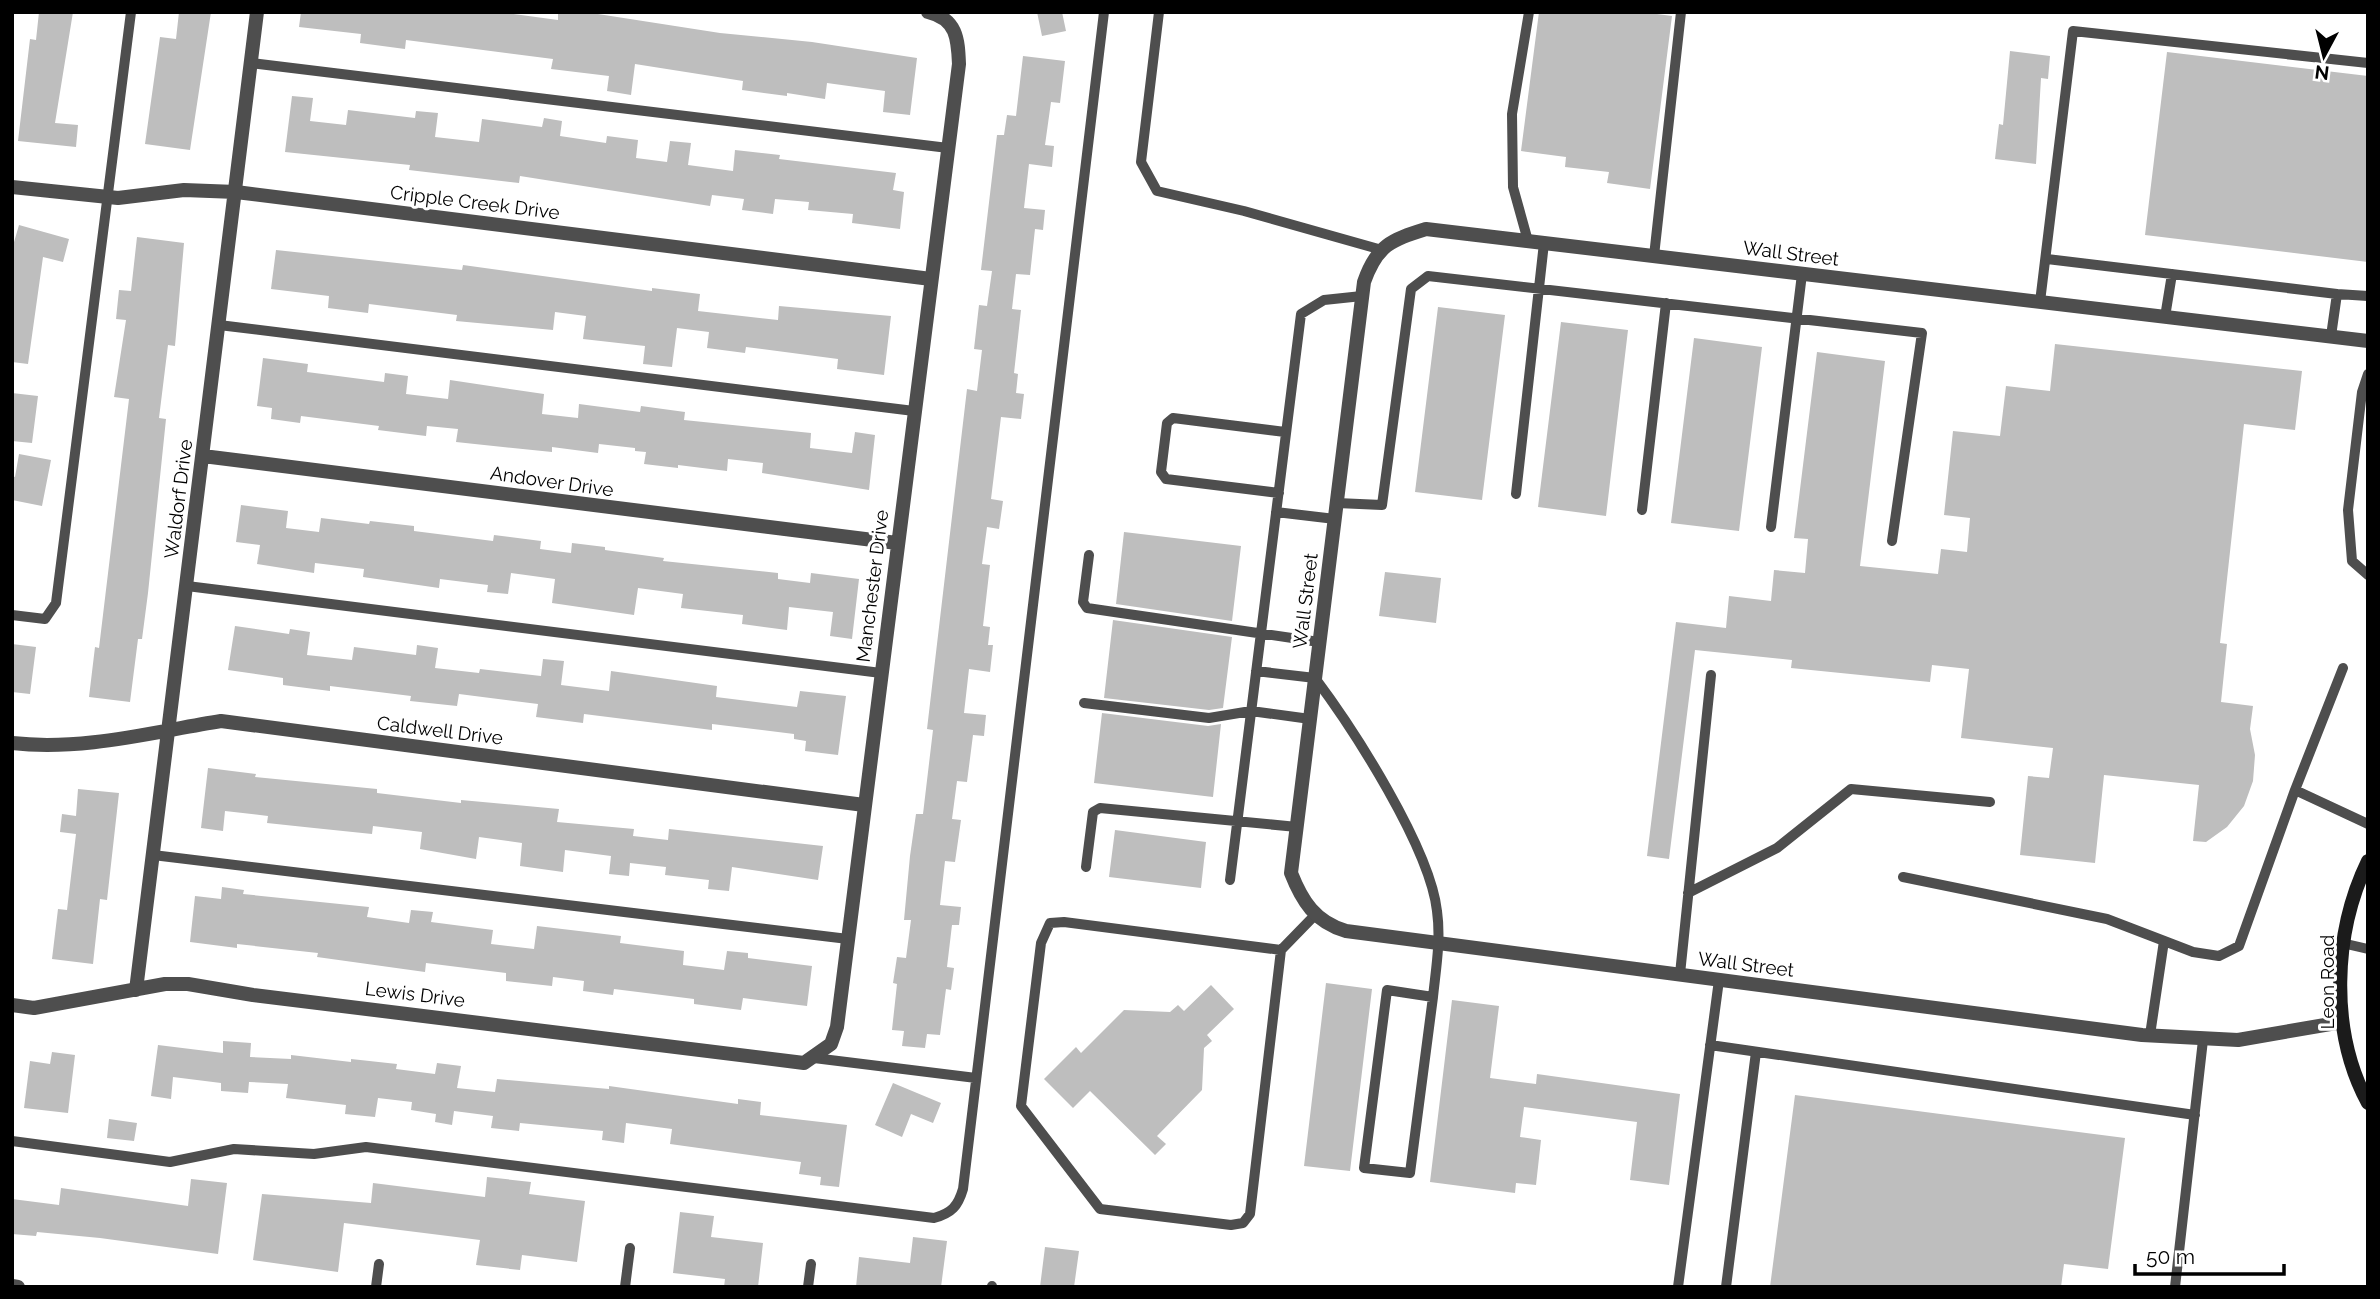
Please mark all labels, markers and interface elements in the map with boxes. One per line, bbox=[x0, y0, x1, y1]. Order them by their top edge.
north arrow bbox=[2289, 21, 2359, 91]
text: N bbox=[2313, 61, 2330, 85]
street label: Cripple Creek Drive bbox=[389, 181, 561, 223]
street label: Wall Street bbox=[1742, 236, 1841, 270]
street label: Waldorf Drive bbox=[160, 438, 196, 560]
street label: Andover Drive bbox=[489, 461, 615, 501]
street label: Manchester Drive bbox=[852, 508, 892, 664]
street label: Wall Street bbox=[1288, 551, 1322, 650]
street label: Caldwell Drive bbox=[376, 711, 504, 749]
street label: Leon Road bbox=[2316, 935, 2338, 1029]
street label: Wall Street bbox=[1697, 947, 1796, 981]
street label: Lewis Drive bbox=[364, 977, 466, 1011]
scale bar bbox=[2135, 1232, 2284, 1276]
text: 50 m bbox=[2146, 1244, 2195, 1269]

